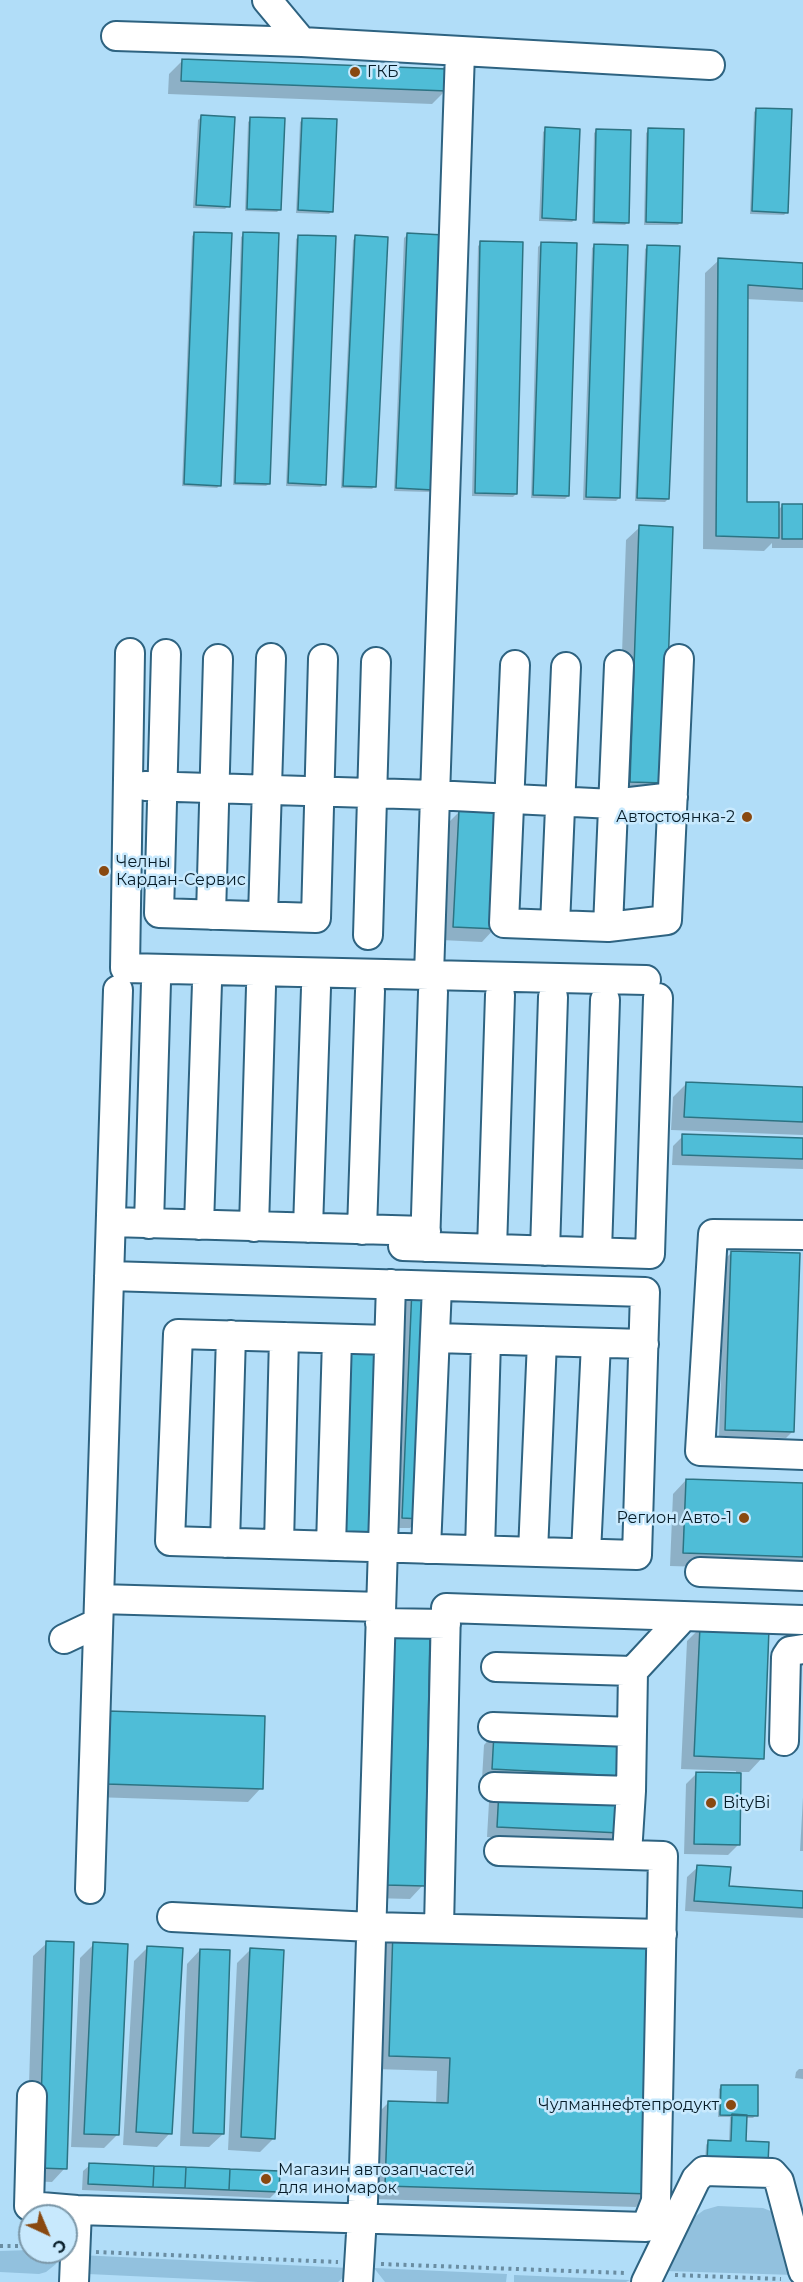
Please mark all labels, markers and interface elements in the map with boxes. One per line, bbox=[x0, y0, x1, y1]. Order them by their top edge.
place label: ГКБ bbox=[367, 62, 399, 82]
marker: ГКБ bbox=[348, 65, 362, 79]
place label: Автостоянка-2 bbox=[616, 807, 735, 827]
marker: Автостоянка-2 bbox=[740, 810, 754, 824]
place label: Челны Кардан-Сервис bbox=[116, 852, 246, 890]
marker: Челны Кардан-Сервис bbox=[97, 864, 111, 878]
place label: Регион Авто-1 bbox=[616, 1508, 732, 1528]
marker: Регион Авто-1 bbox=[737, 1511, 751, 1525]
place label: BityBi bbox=[723, 1793, 770, 1813]
marker: BityBi bbox=[704, 1796, 718, 1810]
place label: Чулманнефтепродукт bbox=[538, 2095, 719, 2115]
marker: Чулманнефтепродукт bbox=[724, 2098, 738, 2112]
place label: Магазин автозапчастей для иномарок bbox=[278, 2160, 475, 2198]
marker: Магазин автозапчастей для иномарок bbox=[259, 2172, 273, 2186]
north arrow bbox=[18, 2204, 78, 2264]
text: С bbox=[49, 2235, 70, 2257]

